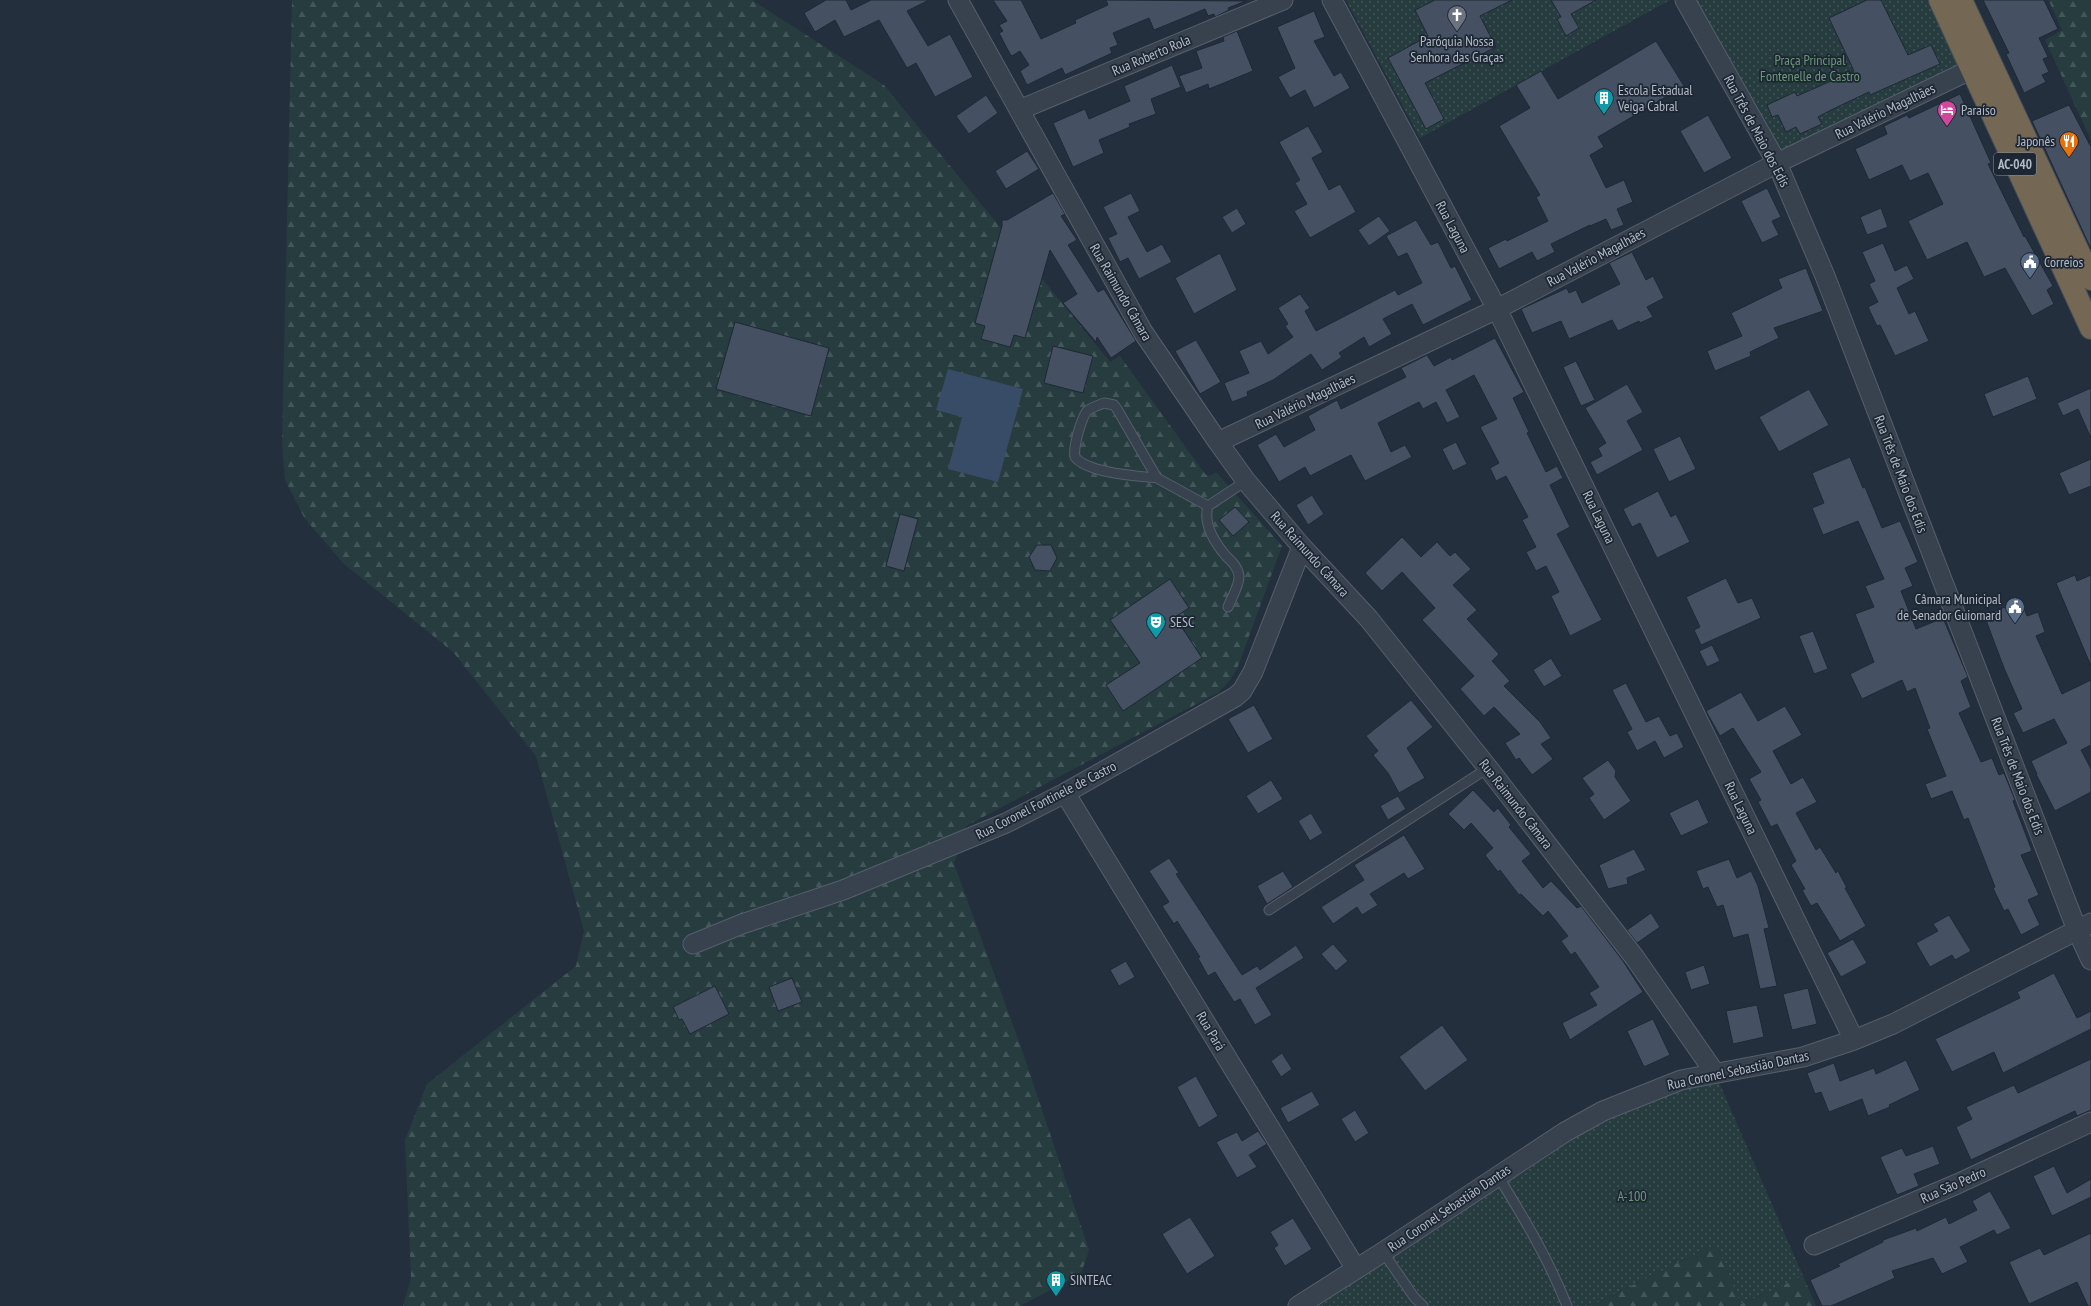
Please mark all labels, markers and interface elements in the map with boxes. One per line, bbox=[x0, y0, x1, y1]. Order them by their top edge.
church icon: Paróquia Nossa Senhora das Graças bbox=[1446, 4, 1468, 32]
street label: Rua Roberto Rola bbox=[1109, 30, 1193, 80]
place label: Paróquia Nossa Senhora das Graças bbox=[1410, 32, 1504, 66]
park label: Praça Principal Fontenelle de Castro bbox=[1760, 51, 1860, 85]
street label: Rua Três de Maio dos Edis bbox=[1720, 72, 1794, 190]
street label: Rua Valério Magalhães bbox=[1832, 79, 1938, 143]
place label: Escola Estadual Veiga Cabral bbox=[1617, 81, 1693, 115]
building icon: Escola Estadual Veiga Cabral bbox=[1593, 87, 1615, 115]
hotel icon: Paraíso bbox=[1936, 99, 1958, 127]
place label: Paraíso bbox=[1961, 101, 1996, 119]
restaurant icon: Japonês bbox=[2058, 130, 2080, 158]
place label: Japonês bbox=[2016, 132, 2055, 150]
road number: AC-040 bbox=[1994, 153, 2036, 175]
street label: Rua Laguna bbox=[1432, 198, 1474, 256]
street label: Rua Valério Magalhães bbox=[1544, 223, 1649, 291]
street label: Rua Raimundo Câmara bbox=[1086, 240, 1156, 344]
public building icon: Correios bbox=[2019, 251, 2041, 279]
place label: Correios bbox=[2044, 253, 2084, 271]
street label: Rua Valério Magalhães bbox=[1252, 369, 1358, 433]
street label: Rua Três de Maio dos Edis bbox=[1870, 413, 1932, 536]
street label: Rua Laguna bbox=[1579, 488, 1619, 546]
street label: Rua Raimundo Câmara bbox=[1267, 507, 1353, 601]
place label: Câmara Municipal de Senador Guiomard bbox=[1897, 590, 2002, 624]
public building icon: Câmara Municipal de Senador Guiomard bbox=[2004, 596, 2026, 624]
theatre icon: SESC bbox=[1145, 611, 1167, 639]
place label: SESC bbox=[1170, 613, 1195, 631]
street label: Rua Três de Maio dos Edis bbox=[1987, 715, 2049, 838]
street label: Rua Raimundo Câmara bbox=[1475, 755, 1557, 853]
street label: Rua Coronel Fontinele de Castro bbox=[973, 757, 1119, 843]
street label: Rua Laguna bbox=[1721, 779, 1761, 837]
street label: Rua Pará bbox=[1192, 1008, 1230, 1054]
street label: Rua Coronel Sebastião Dantas bbox=[1665, 1046, 1811, 1094]
street label: Rua Coronel Sebastião Dantas bbox=[1384, 1160, 1514, 1256]
street label: Rua São Pedro bbox=[1918, 1163, 1988, 1207]
park label: A-100 bbox=[1617, 1187, 1647, 1205]
building icon: SINTEAC bbox=[1045, 1269, 1067, 1297]
place label: SINTEAC bbox=[1070, 1271, 1112, 1289]

